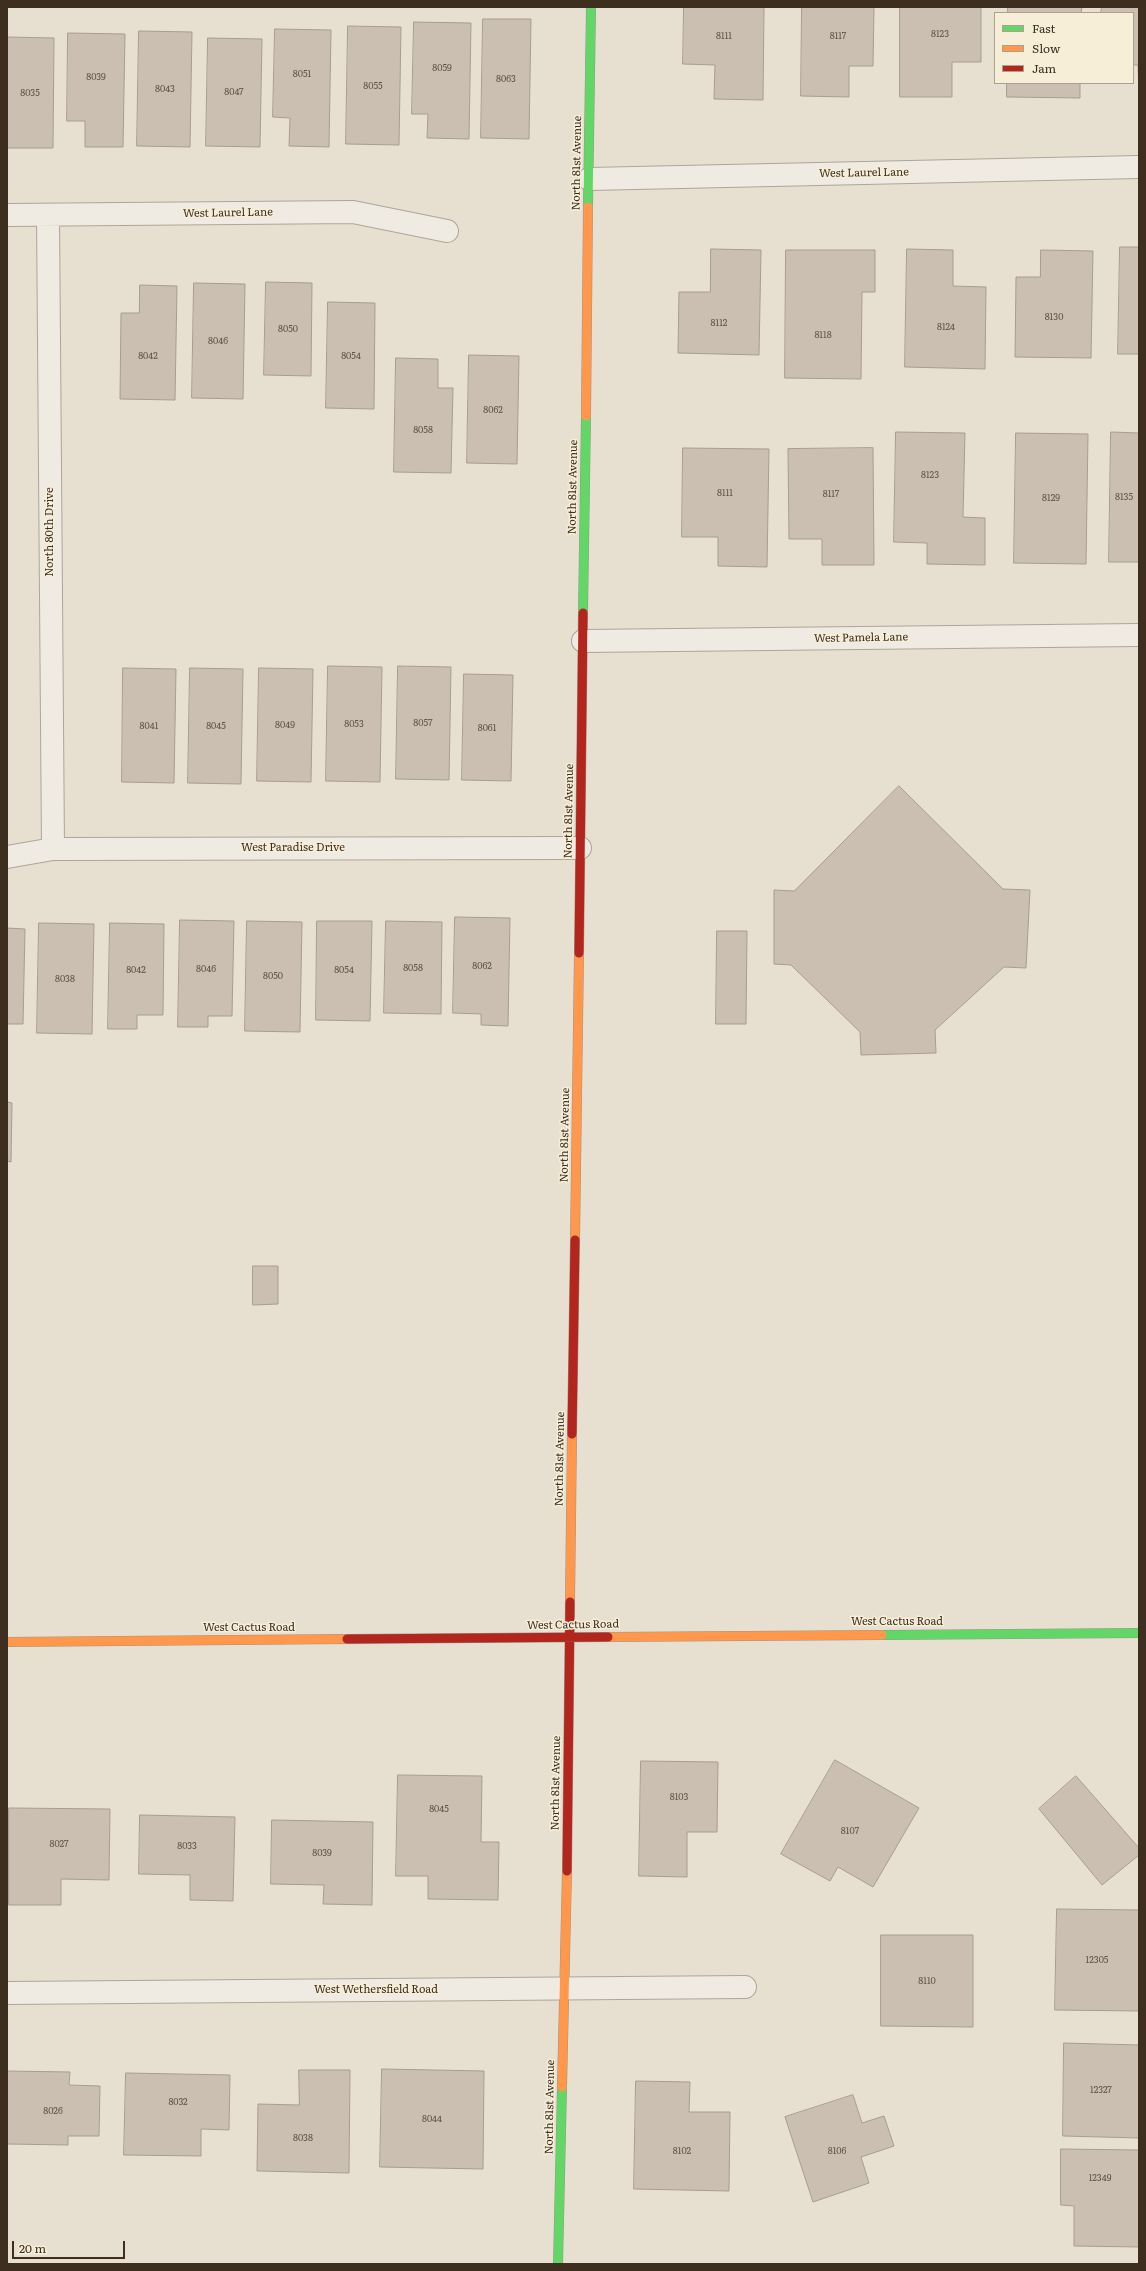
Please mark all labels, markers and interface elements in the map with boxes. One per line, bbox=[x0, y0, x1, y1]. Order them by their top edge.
legend bbox=[994, 12, 1134, 84]
text: Fast bbox=[1032, 19, 1055, 37]
house number: 8123 bbox=[931, 29, 949, 39]
house number: 8111 bbox=[716, 31, 732, 41]
house number: 8117 bbox=[830, 31, 846, 41]
text: Slow bbox=[1032, 39, 1060, 57]
text: Jam bbox=[1032, 59, 1056, 77]
house number: 8059 bbox=[432, 63, 452, 73]
house number: 8051 bbox=[293, 69, 311, 79]
house number: 8039 bbox=[86, 72, 106, 82]
house number: 8063 bbox=[496, 74, 516, 84]
house number: 8055 bbox=[363, 81, 383, 91]
house number: 8043 bbox=[155, 84, 175, 94]
house number: 8047 bbox=[224, 87, 244, 97]
house number: 8035 bbox=[20, 88, 40, 98]
street label: North 81st Avenue bbox=[570, 116, 584, 210]
street label: West Laurel Lane bbox=[819, 166, 909, 180]
street label: West Laurel Lane bbox=[183, 206, 273, 220]
house number: 8130 bbox=[1045, 312, 1063, 322]
house number: 8112 bbox=[711, 318, 727, 328]
house number: 8124 bbox=[937, 322, 955, 332]
house number: 8050 bbox=[278, 324, 298, 334]
house number: 8118 bbox=[814, 330, 832, 340]
house number: 8046 bbox=[208, 336, 228, 346]
house number: 8042 bbox=[138, 351, 158, 361]
house number: 8054 bbox=[341, 351, 361, 361]
house number: 8062 bbox=[483, 405, 503, 415]
house number: 8058 bbox=[413, 425, 433, 435]
street label: North 81st Avenue bbox=[566, 440, 580, 534]
house number: 8123 bbox=[921, 470, 939, 480]
street label: North 80th Drive bbox=[43, 487, 57, 577]
house number: 8111 bbox=[717, 488, 733, 498]
house number: 8117 bbox=[823, 489, 839, 499]
house number: 8135 bbox=[1115, 492, 1133, 502]
house number: 8129 bbox=[1042, 493, 1060, 503]
street label: West Pamela Lane bbox=[814, 631, 908, 645]
house number: 8057 bbox=[413, 718, 433, 728]
house number: 8053 bbox=[344, 719, 364, 729]
house number: 8049 bbox=[275, 720, 295, 730]
house number: 8041 bbox=[140, 721, 158, 731]
house number: 8045 bbox=[206, 721, 226, 731]
house number: 8061 bbox=[478, 723, 496, 733]
street label: North 81st Avenue bbox=[562, 764, 576, 858]
street label: West Paradise Drive bbox=[241, 841, 345, 855]
house number: 8062 bbox=[472, 961, 492, 971]
house number: 8058 bbox=[403, 963, 423, 973]
house number: 8046 bbox=[196, 964, 216, 974]
house number: 8042 bbox=[126, 965, 146, 975]
house number: 8054 bbox=[334, 965, 354, 975]
house number: 8050 bbox=[263, 971, 283, 981]
house number: 8038 bbox=[55, 974, 75, 984]
street label: North 81st Avenue bbox=[558, 1088, 572, 1182]
street label: North 81st Avenue bbox=[553, 1412, 567, 1506]
street label: West Cactus Road bbox=[851, 1615, 943, 1629]
street label: West Cactus Road bbox=[527, 1618, 619, 1632]
street label: West Cactus Road bbox=[203, 1621, 295, 1635]
street label: North 81st Avenue bbox=[549, 1736, 563, 1830]
house number: 8103 bbox=[670, 1792, 688, 1802]
house number: 8045 bbox=[429, 1804, 449, 1814]
house number: 8107 bbox=[841, 1826, 859, 1836]
house number: 8027 bbox=[49, 1839, 69, 1849]
house number: 8033 bbox=[177, 1841, 197, 1851]
house number: 8039 bbox=[312, 1848, 332, 1858]
house number: 12305 bbox=[1086, 1955, 1108, 1965]
house number: 8110 bbox=[918, 1976, 936, 1986]
street label: West Wethersfield Road bbox=[314, 1983, 438, 1997]
street label: North 81st Avenue bbox=[543, 2060, 557, 2154]
house number: 12327 bbox=[1090, 2085, 1112, 2095]
house number: 8032 bbox=[168, 2097, 188, 2107]
house number: 8026 bbox=[43, 2106, 63, 2116]
house number: 8044 bbox=[422, 2114, 442, 2124]
house number: 8038 bbox=[293, 2133, 313, 2143]
house number: 8102 bbox=[673, 2146, 691, 2156]
house number: 8106 bbox=[828, 2146, 846, 2156]
house number: 12349 bbox=[1089, 2173, 1111, 2183]
scale bar bbox=[14, 2233, 127, 2259]
text: 20 m bbox=[19, 2239, 46, 2257]

